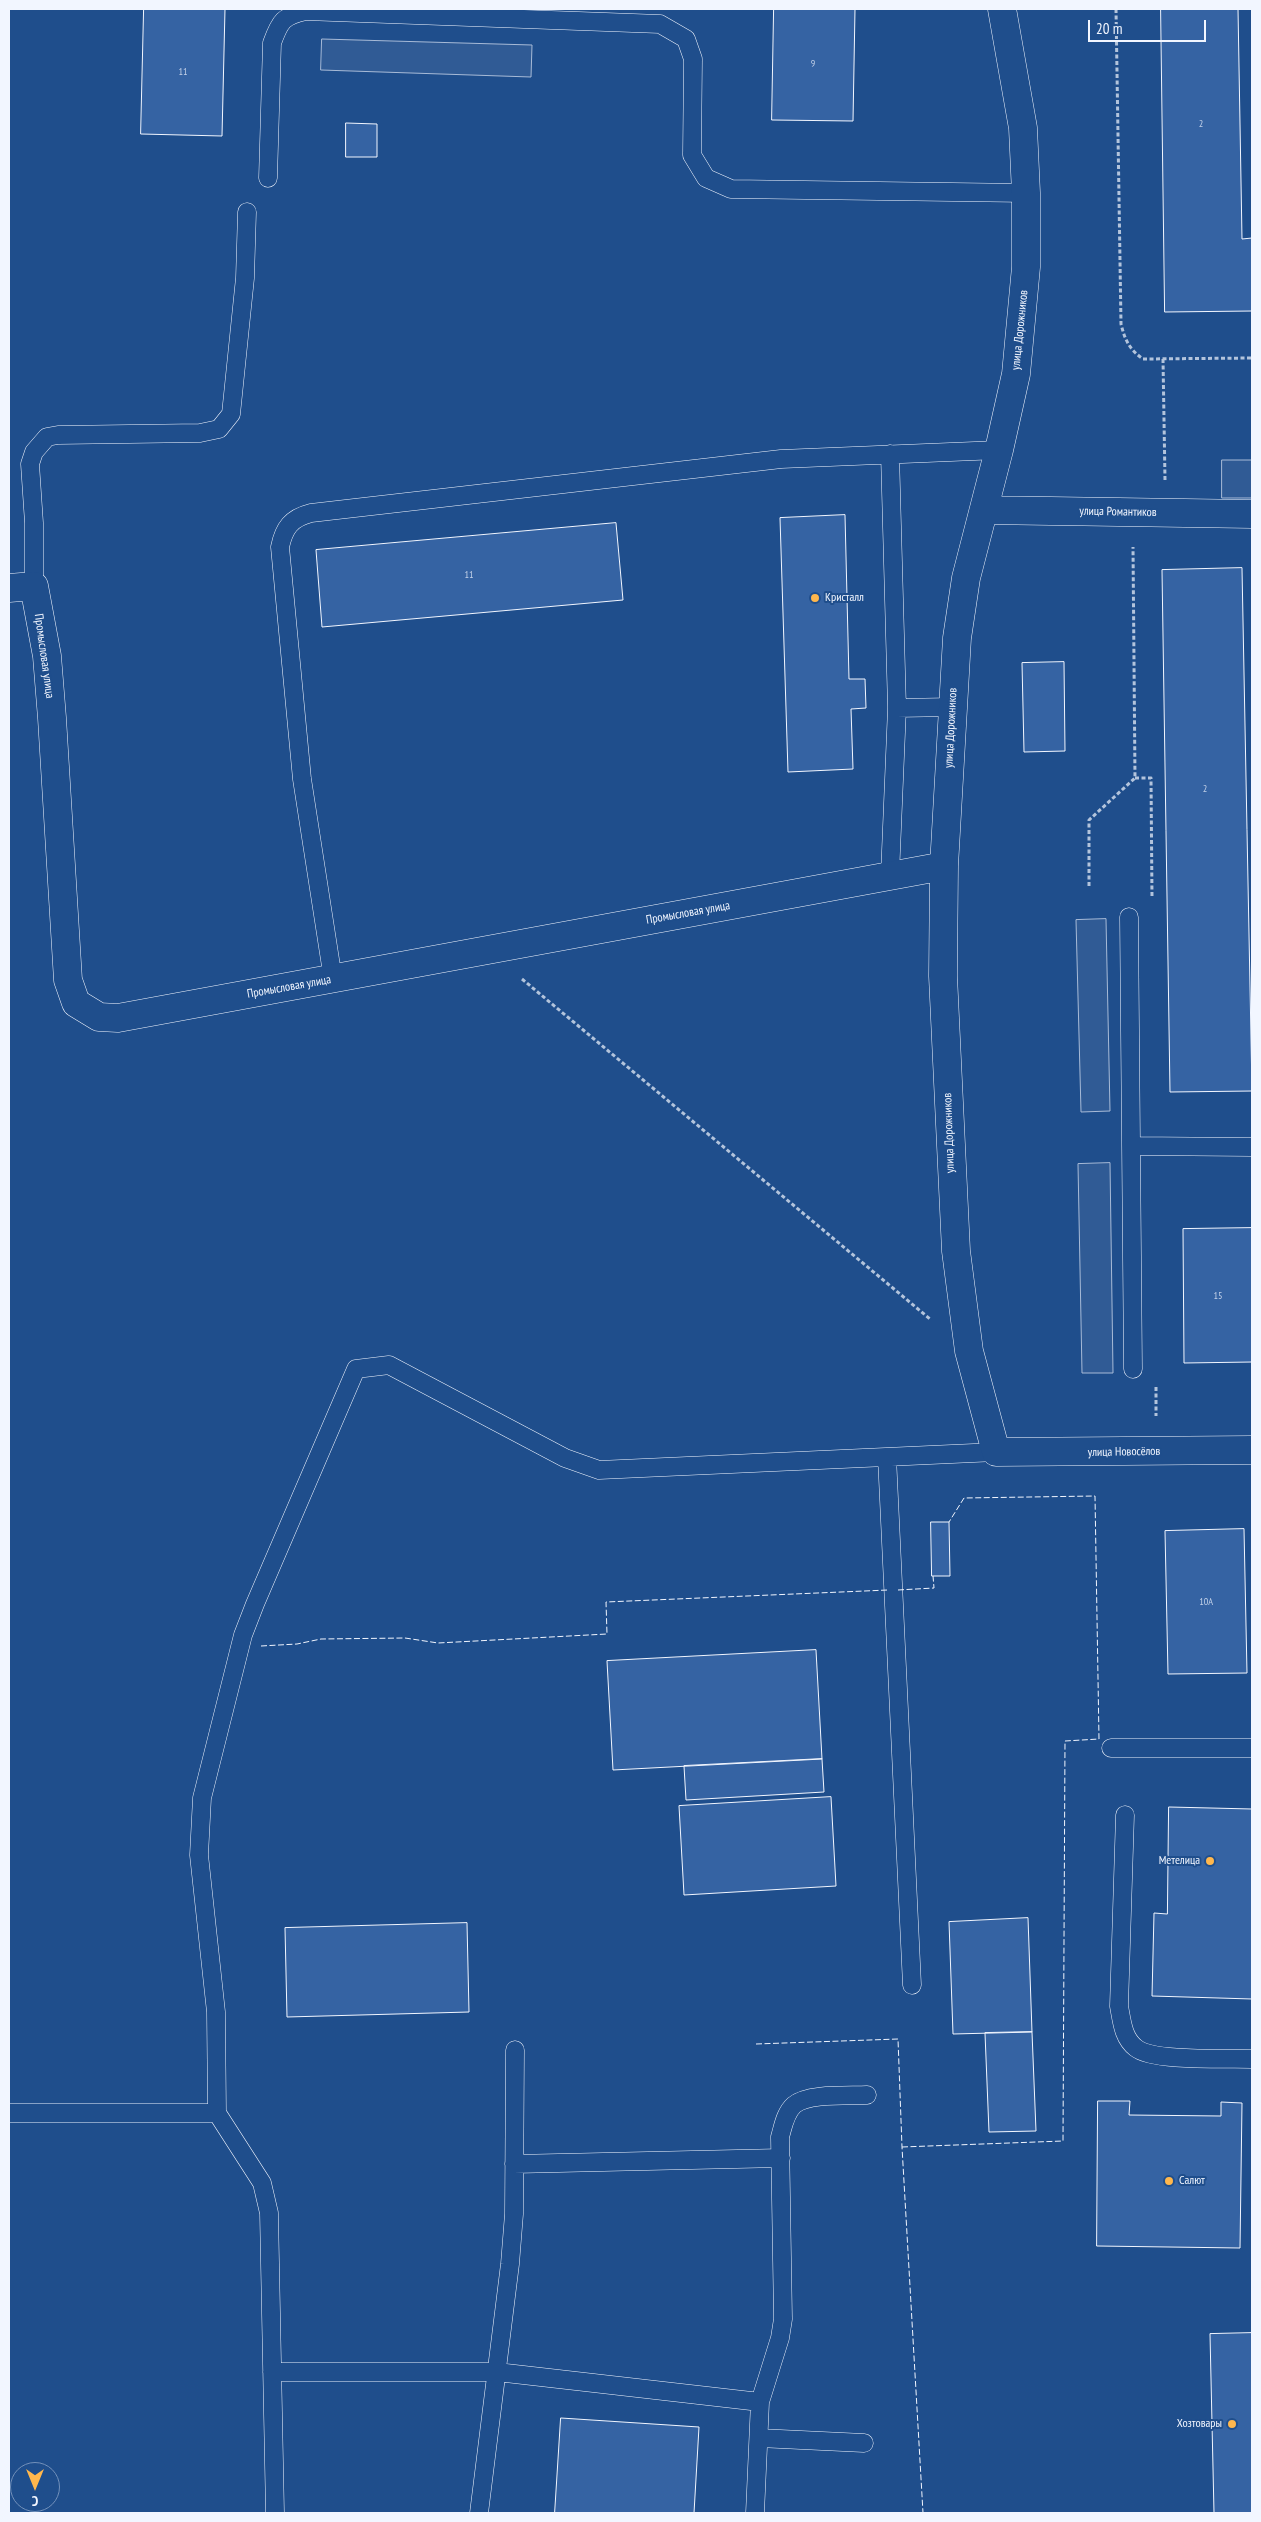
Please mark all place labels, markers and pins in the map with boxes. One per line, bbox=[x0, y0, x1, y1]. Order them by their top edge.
place label: Кристалл bbox=[825, 591, 864, 605]
marker: Кристалл bbox=[809, 592, 821, 604]
place label: Метелица bbox=[1159, 1854, 1200, 1868]
marker: Метелица bbox=[1204, 1855, 1216, 1867]
place label: Салют bbox=[1179, 2174, 1205, 2188]
marker: Салют bbox=[1163, 2175, 1175, 2187]
place label: Хозтовары bbox=[1177, 2417, 1222, 2431]
marker: Хозтовары bbox=[1226, 2418, 1238, 2430]

